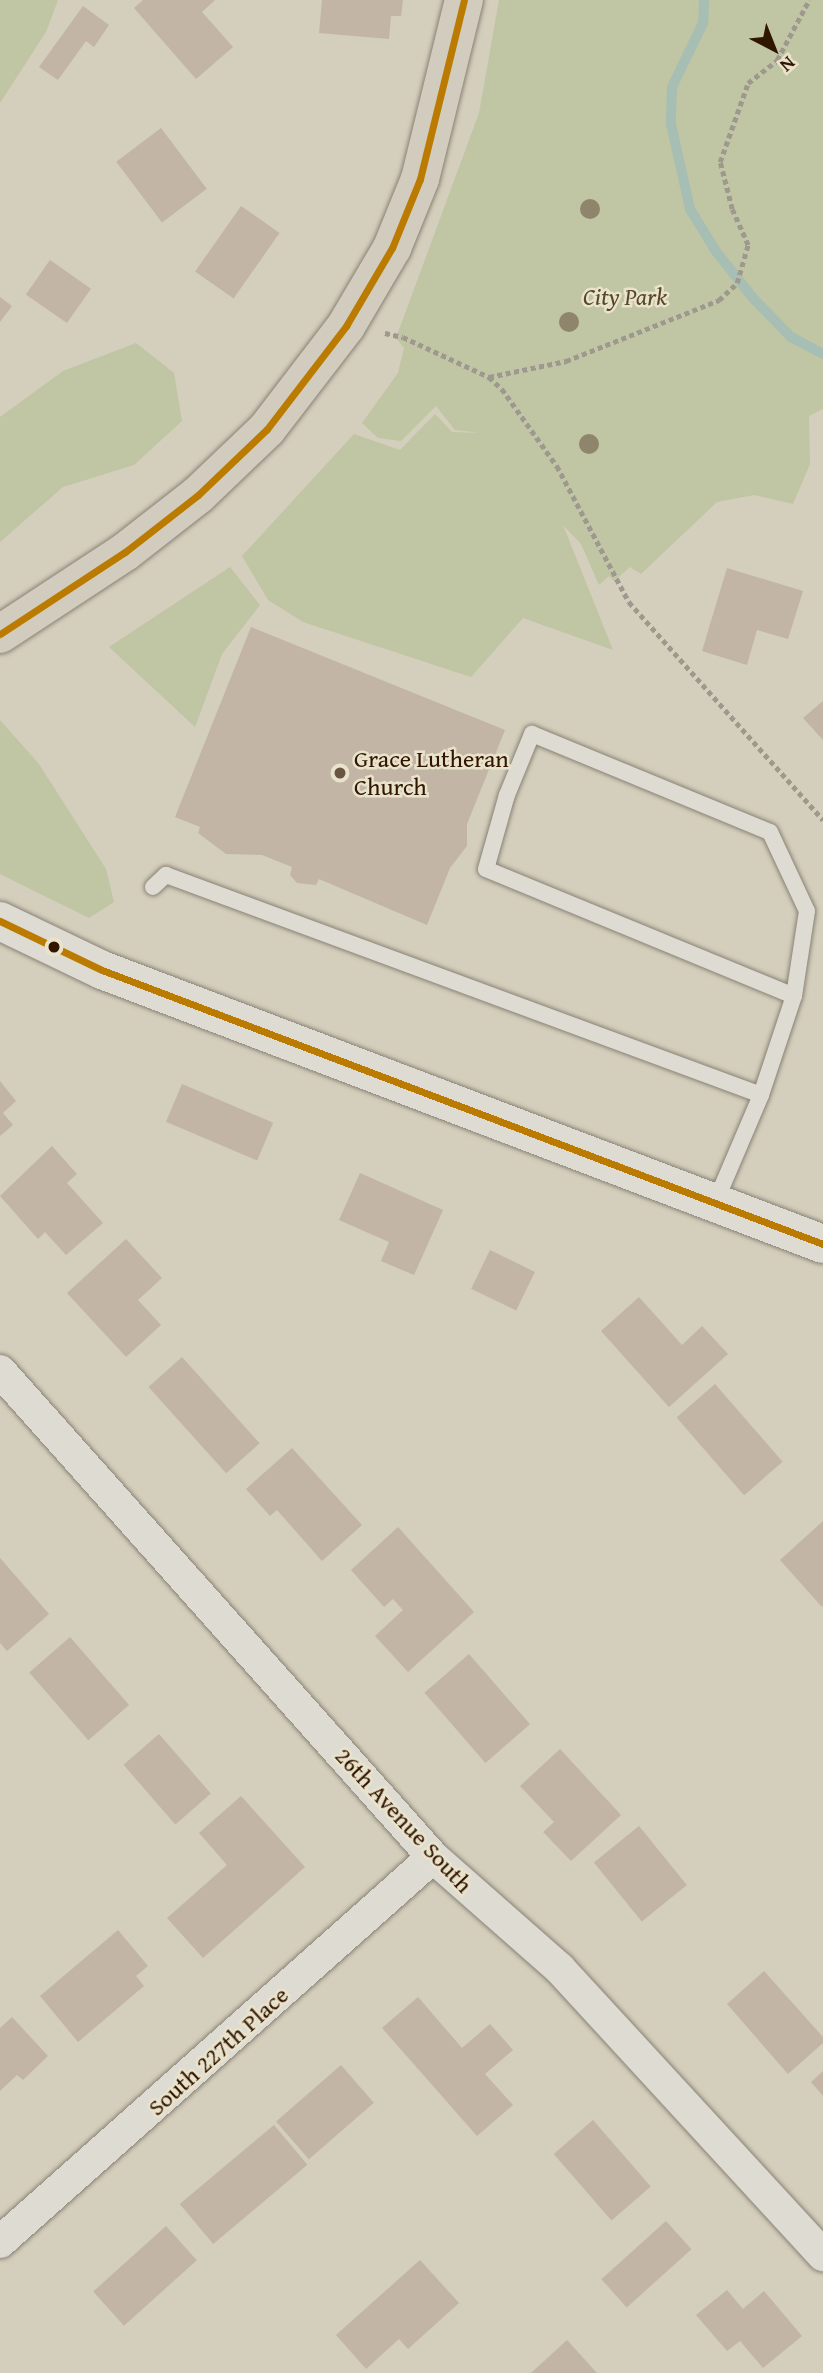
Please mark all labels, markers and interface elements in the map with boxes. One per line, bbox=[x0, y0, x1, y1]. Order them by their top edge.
north arrow bbox=[739, 14, 809, 84]
text: N bbox=[774, 50, 802, 79]
park label: City Park bbox=[583, 283, 667, 311]
place label: Grace Lutheran Church bbox=[354, 745, 509, 801]
marker: Grace Lutheran Church bbox=[332, 765, 348, 781]
unlabelled marker bbox=[47, 940, 61, 954]
street label: 26th Avenue South bbox=[329, 1741, 479, 1899]
street label: South 227th Place bbox=[142, 1980, 294, 2122]

